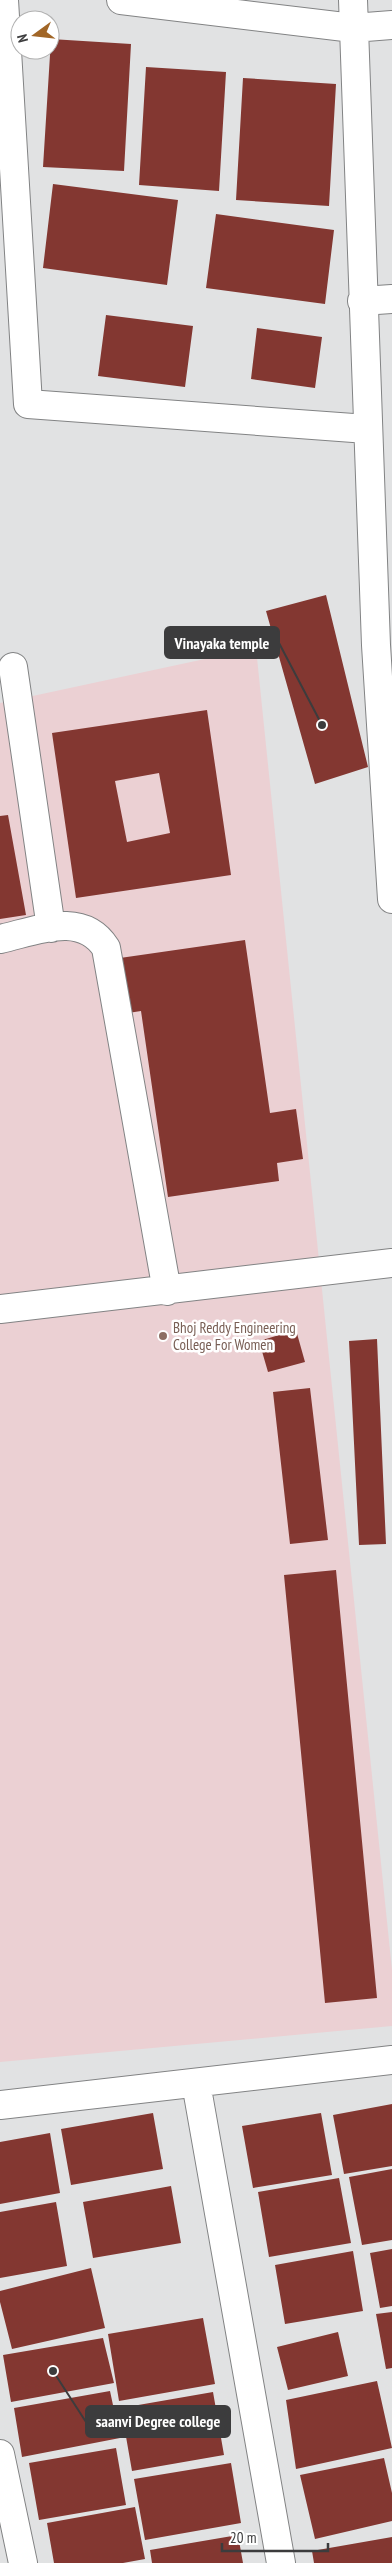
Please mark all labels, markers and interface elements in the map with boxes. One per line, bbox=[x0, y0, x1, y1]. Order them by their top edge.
north arrow bbox=[10, 10, 60, 60]
text: N bbox=[13, 32, 32, 44]
callout: Vinayaka temple bbox=[165, 627, 279, 658]
text: Vinayaka temple bbox=[174, 633, 270, 653]
place label: Bhoj Reddy Engineering College For Women bbox=[173, 1318, 296, 1354]
marker: Bhoj Reddy Engineering College For Women bbox=[157, 1330, 169, 1342]
callout: saanvi Degree college bbox=[86, 2406, 230, 2437]
text: saanvi Degree college bbox=[96, 2411, 220, 2431]
scale bar bbox=[222, 2520, 328, 2552]
text: 20 m bbox=[230, 2528, 256, 2547]

